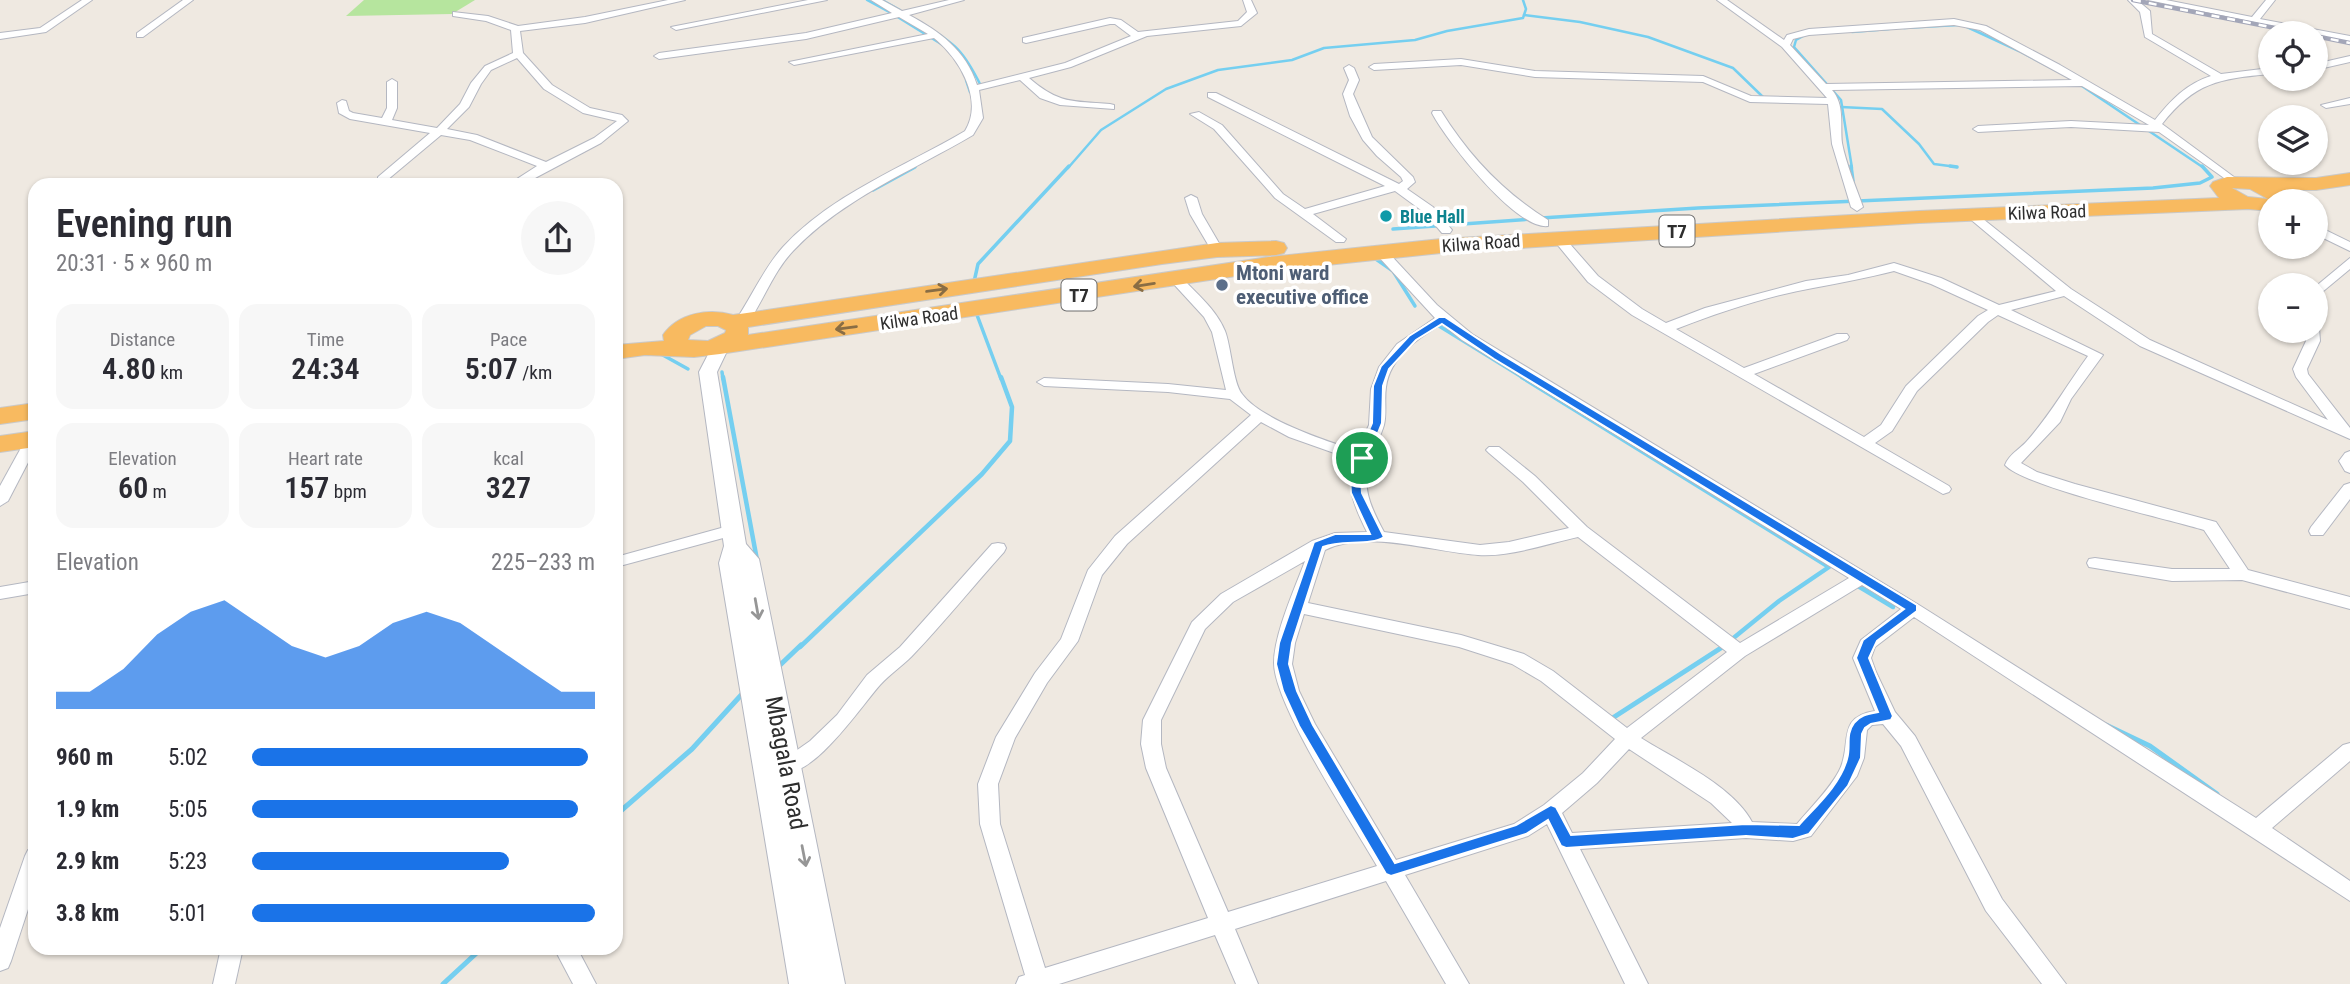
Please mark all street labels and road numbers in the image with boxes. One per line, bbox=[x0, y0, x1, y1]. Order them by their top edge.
street label: Kilwa Road bbox=[2007, 200, 2087, 224]
road number: T7 bbox=[1660, 216, 1694, 246]
street label: Kilwa Road bbox=[1441, 230, 1521, 256]
road number: T7 bbox=[1062, 280, 1096, 310]
street label: Kilwa Road bbox=[879, 302, 959, 334]
street label: Mbagala Road bbox=[759, 694, 813, 832]

